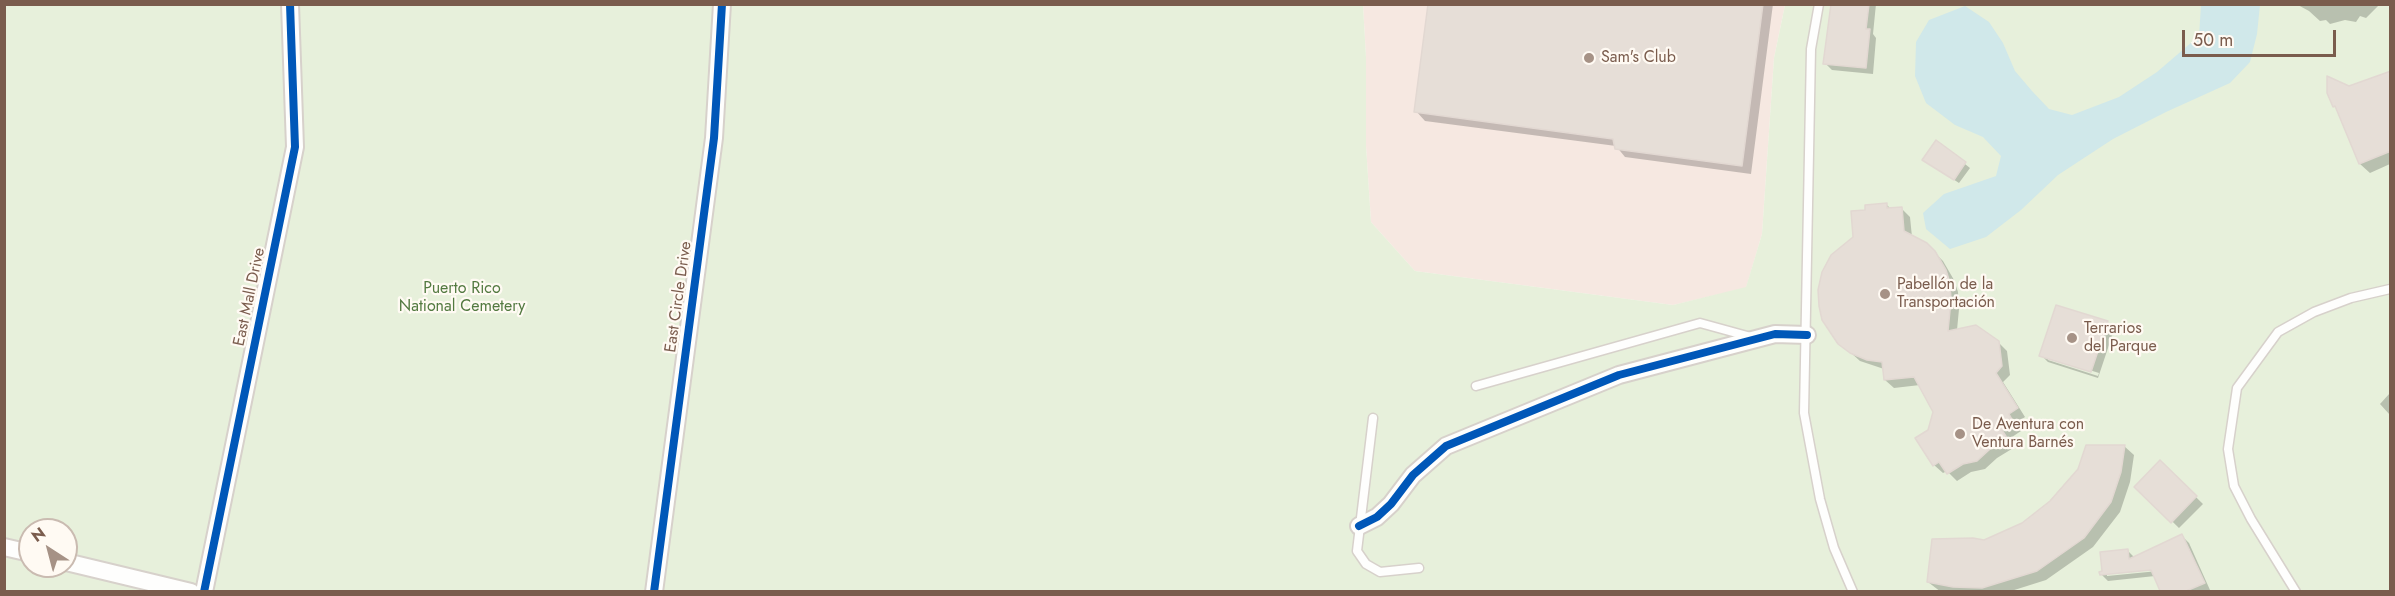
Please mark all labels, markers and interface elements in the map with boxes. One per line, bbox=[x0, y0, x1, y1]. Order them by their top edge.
scale bar bbox=[2185, 18, 2340, 56]
text: 50 m bbox=[2193, 27, 2233, 53]
place label: Sam's Club bbox=[1601, 48, 1676, 68]
marker: Sam's Club bbox=[1582, 51, 1596, 65]
street label: East Circle Drive bbox=[662, 240, 696, 354]
street label: East Mall Drive bbox=[230, 246, 270, 348]
place label: Pabellón de la Transportación bbox=[1897, 275, 1995, 313]
park label: Puerto Rico National Cemetery bbox=[399, 279, 525, 317]
marker: Pabellón de la Transportación bbox=[1878, 287, 1892, 301]
place label: Terrarios del Parque bbox=[2084, 319, 2157, 357]
marker: Terrarios del Parque bbox=[2065, 331, 2079, 345]
place label: De Aventura con Ventura Barnés bbox=[1972, 415, 2084, 453]
marker: De Aventura con Ventura Barnés bbox=[1953, 427, 1967, 441]
north arrow bbox=[18, 518, 78, 578]
text: N bbox=[26, 522, 50, 548]

